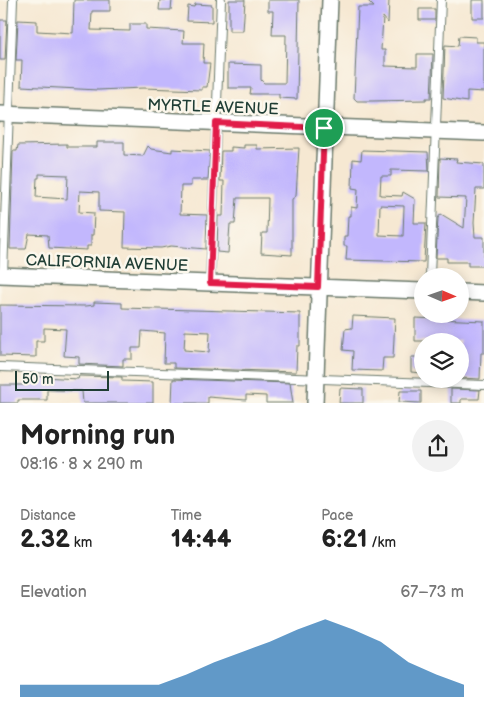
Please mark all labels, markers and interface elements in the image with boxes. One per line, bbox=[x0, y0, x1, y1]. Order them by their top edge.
street label: MYRTLE AVENUE bbox=[147, 96, 279, 119]
pin bbox=[303, 107, 345, 149]
icon: arrive bbox=[310, 114, 338, 142]
street label: CALIFORNIA AVENUE bbox=[25, 251, 189, 276]
north arrow bbox=[414, 268, 469, 322]
map controls bbox=[414, 268, 469, 388]
button: layers bbox=[414, 333, 469, 388]
scale bar bbox=[15, 368, 109, 391]
text: 50 m bbox=[22, 371, 54, 388]
text: Morning run bbox=[20, 419, 175, 452]
button: share bbox=[412, 420, 464, 472]
text: 08:16 · 8 × 290 m bbox=[20, 455, 143, 474]
text: Distance bbox=[20, 507, 76, 524]
text: Time bbox=[171, 507, 202, 524]
text: Pace bbox=[321, 507, 353, 524]
text: 2.32 bbox=[20, 524, 70, 555]
text: 14:44 bbox=[171, 524, 231, 555]
text: 6:21 bbox=[321, 524, 367, 555]
text: km bbox=[70, 534, 92, 551]
text: /km bbox=[367, 534, 396, 551]
text: Elevation bbox=[20, 583, 87, 602]
text: 67–73 m bbox=[401, 583, 464, 602]

